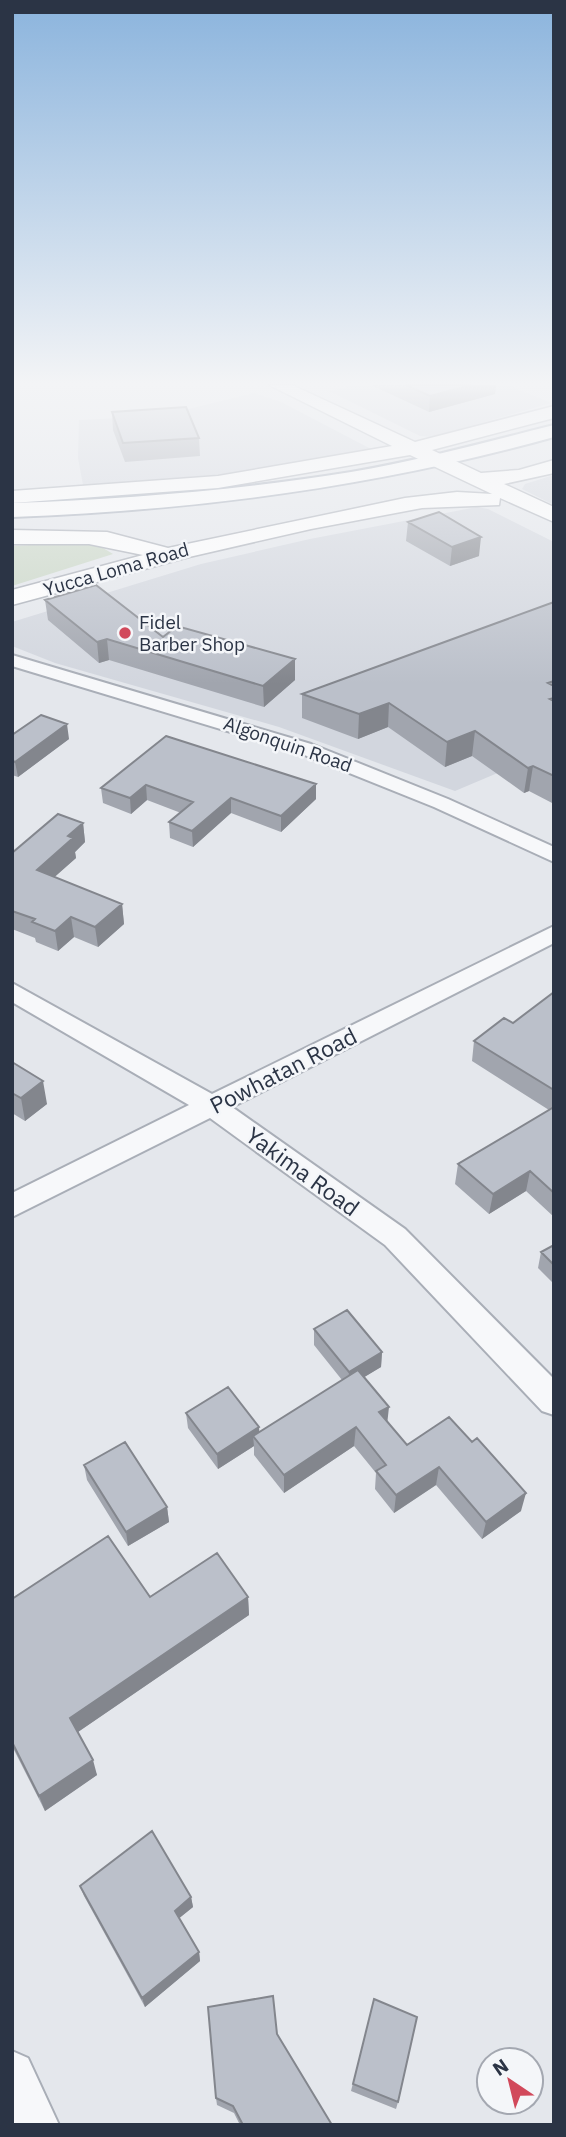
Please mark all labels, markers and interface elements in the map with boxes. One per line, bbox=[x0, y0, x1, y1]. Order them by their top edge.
street label: Yucca Loma Road bbox=[41, 537, 191, 601]
place label: Fidel Barber Shop bbox=[139, 610, 245, 656]
marker: Fidel Barber Shop bbox=[117, 625, 133, 641]
street label: Algonquin Road bbox=[221, 711, 355, 777]
street label: Powhatan Road bbox=[204, 1020, 362, 1120]
street label: Yakima Road bbox=[240, 1120, 366, 1222]
north arrow bbox=[475, 2046, 545, 2116]
text: N bbox=[488, 2053, 513, 2081]

